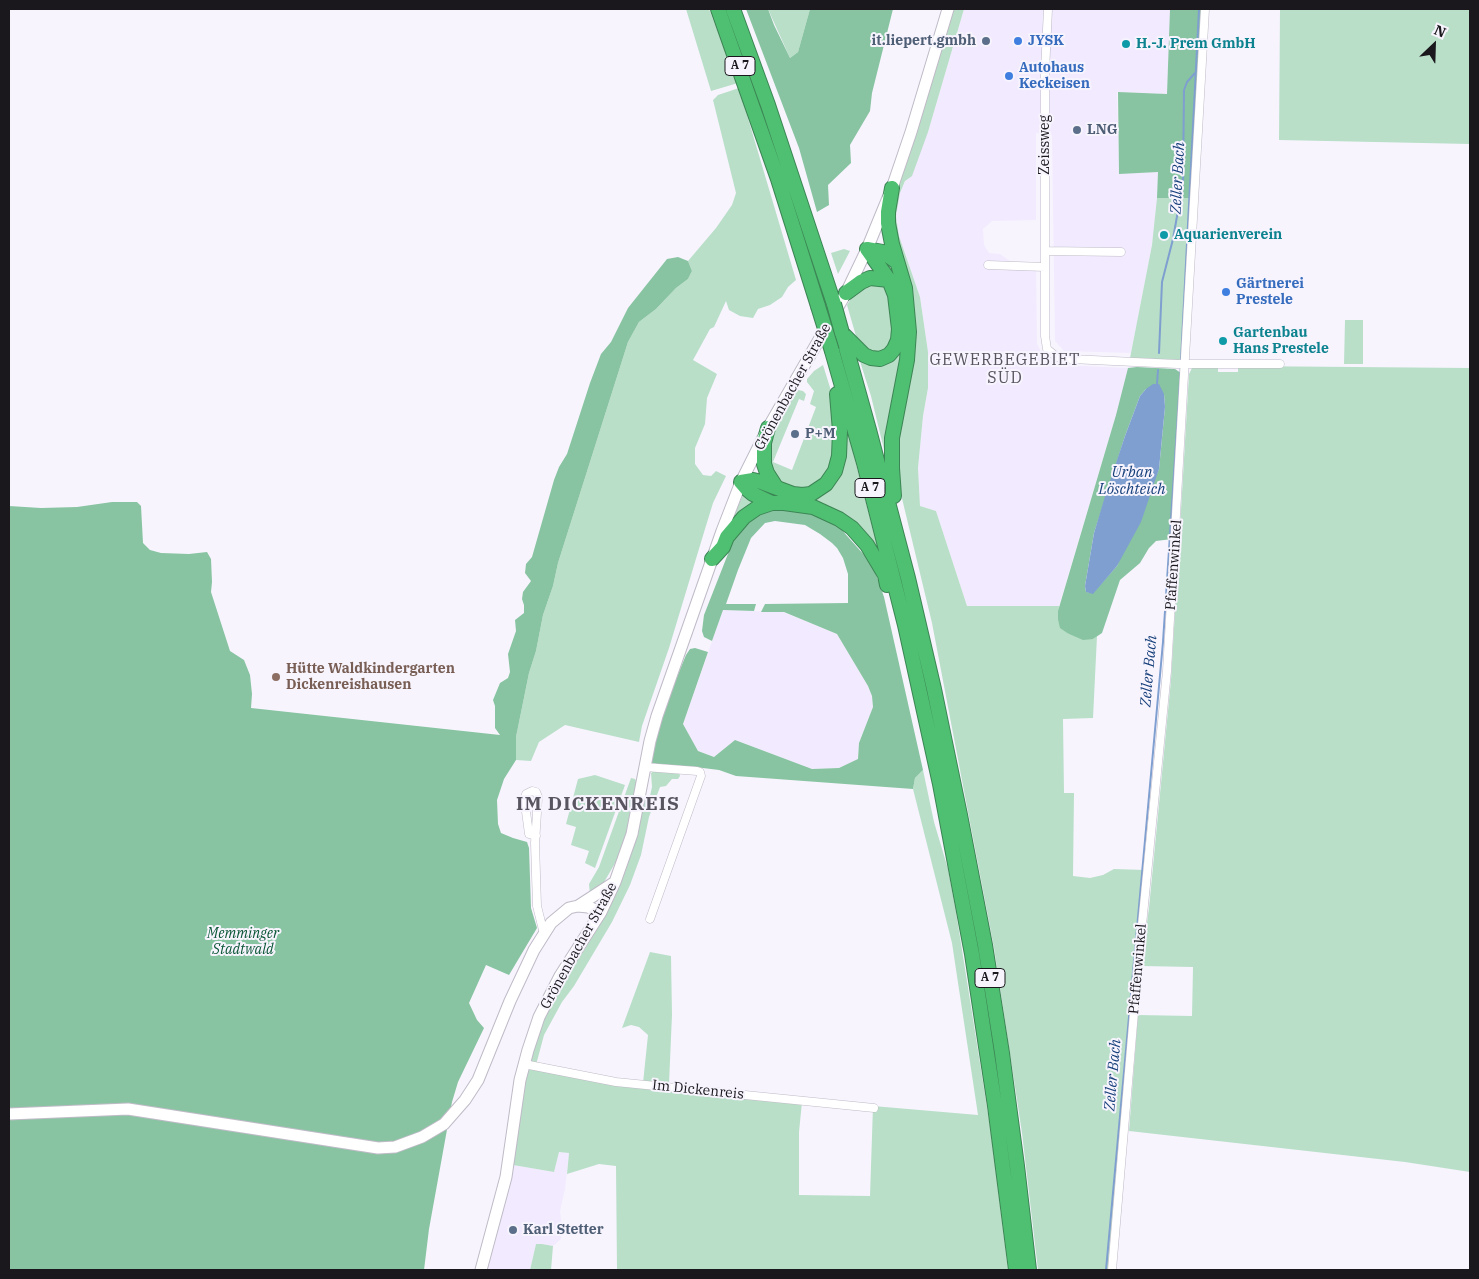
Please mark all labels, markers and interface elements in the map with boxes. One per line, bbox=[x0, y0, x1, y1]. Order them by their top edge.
north arrow bbox=[1409, 20, 1459, 70]
text: N bbox=[1431, 21, 1449, 42]
place label: it.liepert.gmbh bbox=[872, 33, 976, 49]
place label: JYSK bbox=[1028, 33, 1064, 49]
marker: it.liepert.gmbh bbox=[980, 35, 992, 47]
marker: JYSK bbox=[1012, 35, 1024, 47]
place label: H.-J. Prem GmbH bbox=[1136, 36, 1256, 52]
marker: H.-J. Prem GmbH bbox=[1120, 38, 1132, 50]
road number: A 7 bbox=[725, 56, 755, 76]
place label: Autohaus Keckeisen bbox=[1019, 60, 1090, 92]
marker: Autohaus Keckeisen bbox=[1003, 70, 1015, 82]
street label: Zeissweg bbox=[1037, 115, 1053, 175]
place label: LNG bbox=[1087, 122, 1118, 138]
marker: LNG bbox=[1071, 124, 1083, 136]
water label: Zeller Bach bbox=[1167, 142, 1189, 214]
place label: Aquarienverein bbox=[1174, 227, 1282, 243]
marker: Aquarienverein bbox=[1158, 229, 1170, 241]
place label: Gärtnerei Prestele bbox=[1236, 276, 1304, 308]
marker: Gärtnerei Prestele bbox=[1220, 286, 1232, 298]
street label: Grönenbacher Straße bbox=[751, 321, 835, 453]
place label: Gartenbau Hans Prestele bbox=[1233, 325, 1329, 358]
marker: Gartenbau Hans Prestele bbox=[1217, 335, 1229, 347]
district label: GEWERBEGEBIET SÜD bbox=[928, 350, 1082, 388]
place label: P+M bbox=[805, 426, 835, 442]
marker: P+M bbox=[789, 428, 801, 440]
water label: Urban Löschteich bbox=[1099, 464, 1165, 499]
road number: A 7 bbox=[855, 478, 885, 498]
street label: Pfaffenwinkel bbox=[1162, 519, 1186, 611]
water label: Zeller Bach bbox=[1137, 634, 1161, 708]
place label: Hütte Waldkindergarten Dickenreishausen bbox=[286, 661, 455, 694]
marker: Hütte Waldkindergarten Dickenreishausen bbox=[270, 671, 282, 683]
district label: IM DICKENREIS bbox=[514, 794, 682, 816]
street label: Grönenbacher Straße bbox=[537, 880, 621, 1012]
street label: Pfaffenwinkel bbox=[1126, 923, 1150, 1015]
park label: Memminger Stadtwald bbox=[207, 926, 279, 959]
road number: A 7 bbox=[975, 968, 1005, 988]
water label: Zeller Bach bbox=[1101, 1038, 1125, 1112]
street label: Im Dickenreis bbox=[651, 1077, 745, 1103]
place label: Karl Stetter bbox=[523, 1222, 604, 1238]
marker: Karl Stetter bbox=[507, 1224, 519, 1236]

